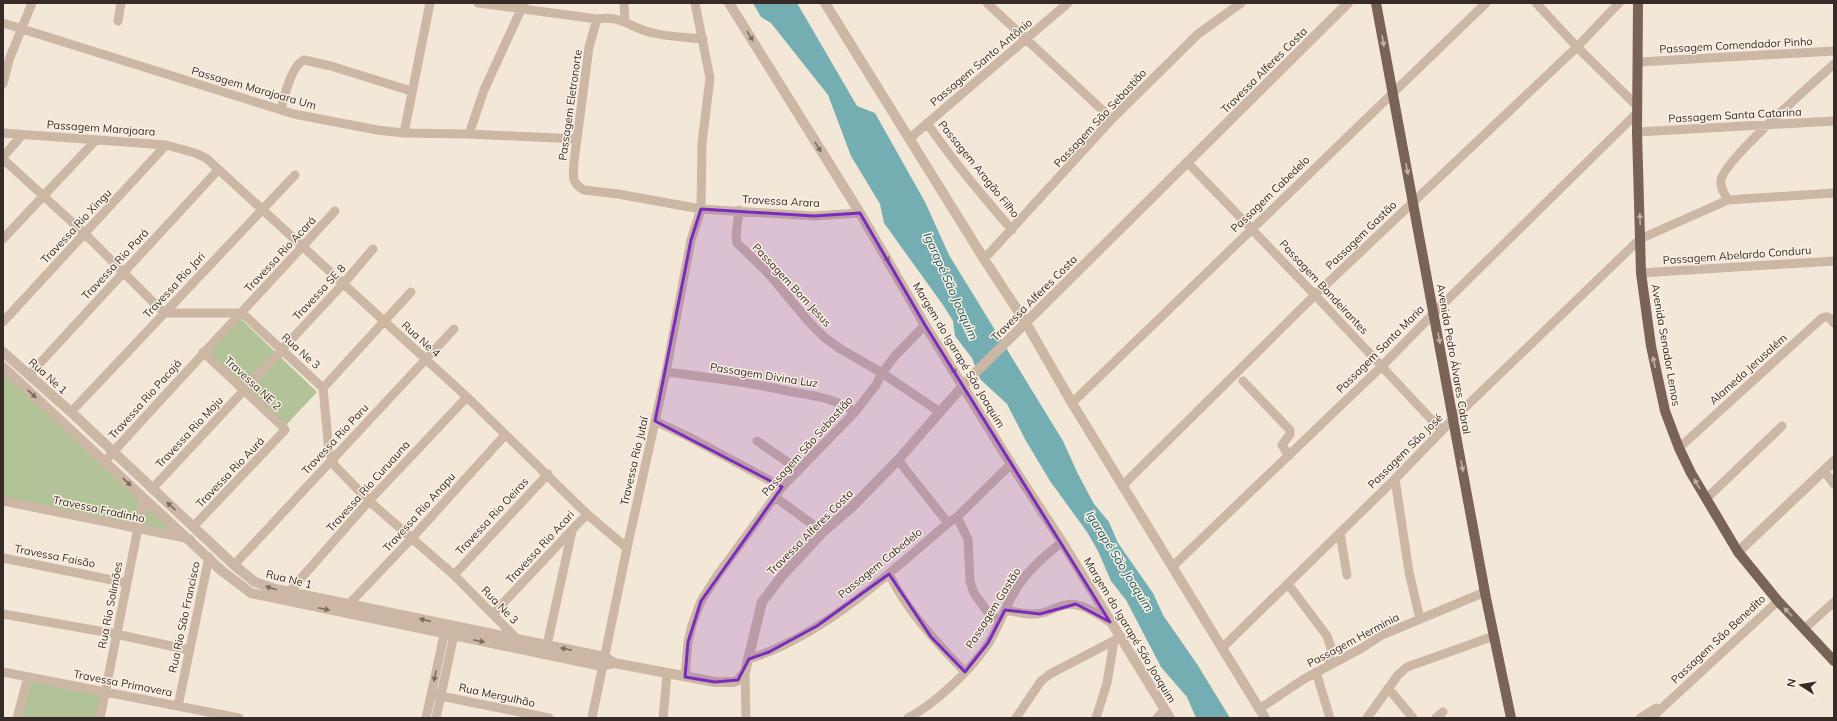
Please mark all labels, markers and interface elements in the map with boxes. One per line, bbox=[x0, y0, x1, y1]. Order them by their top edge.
street label: Passagem Santo Antônio bbox=[927, 15, 1035, 109]
street label: Travessa Alferes Costa bbox=[1218, 24, 1310, 116]
one-way arrow bbox=[746, 30, 753, 42]
street label: Passagem Comendador Pinho bbox=[1659, 34, 1813, 56]
one-way arrow bbox=[1380, 35, 1386, 48]
street label: Passagem Eletronorte bbox=[555, 49, 585, 161]
street label: Passagem Marajoara Um bbox=[190, 63, 318, 113]
street label: Passagem São Sebastião bbox=[1051, 66, 1149, 170]
street label: Passagem Santa Catarina bbox=[1668, 105, 1802, 125]
street label: Passagem Marajoara bbox=[46, 117, 156, 139]
street label: Passagem Aragão Filho bbox=[935, 117, 1023, 221]
one-way arrow bbox=[814, 142, 822, 152]
street label: Passagem Cabedelo bbox=[1228, 153, 1312, 235]
one-way arrow bbox=[1405, 163, 1411, 175]
street label: Travessa Rio Xingu bbox=[38, 186, 114, 266]
street label: Travessa Arara bbox=[742, 192, 820, 210]
street label: Passagem Gastão bbox=[1323, 198, 1399, 272]
street label: Travessa Rio Acará bbox=[241, 213, 319, 295]
one-way arrow bbox=[1636, 213, 1643, 225]
street label: Travessa Rio Pará bbox=[79, 226, 151, 302]
water label: Igarapé São Joaquim bbox=[921, 230, 981, 342]
street label: Passagem Bandeirantes bbox=[1277, 237, 1371, 337]
street label: Passagem Bom Jesus bbox=[750, 240, 834, 330]
street label: Passagem Abelardo Conduru bbox=[1662, 243, 1812, 267]
street label: Travessa Rio Jari bbox=[140, 249, 208, 321]
one-way arrow bbox=[882, 252, 890, 262]
street label: Travessa Alferes Costa bbox=[988, 252, 1080, 344]
street label: Travessa SE 8 bbox=[290, 261, 349, 323]
street label: Margem do Igarapé São Joaquim bbox=[910, 280, 1008, 430]
street label: Avenida Pedro Álvares Cabral bbox=[1434, 283, 1474, 435]
street label: Avenida Senador Lemos bbox=[1648, 283, 1684, 407]
street label: Passagem Santa Maria bbox=[1333, 302, 1427, 396]
street label: Rua Ne 4 bbox=[399, 318, 443, 360]
street label: Rua Ne 3 bbox=[279, 330, 323, 372]
street label: Alameda Jerusalém bbox=[1706, 331, 1790, 407]
one-way arrow bbox=[1436, 332, 1442, 344]
street label: Travessa NE 2 bbox=[222, 353, 285, 413]
street label: Rua Ne 1 bbox=[26, 355, 70, 397]
street label: Travessa Rio Pacajá bbox=[105, 356, 185, 442]
one-way arrow bbox=[1651, 356, 1657, 368]
street label: Passagem Divina Luz bbox=[709, 360, 819, 391]
one-way arrow bbox=[949, 363, 956, 375]
one-way arrow bbox=[26, 389, 37, 398]
street label: Travessa Rio Moju bbox=[152, 393, 226, 471]
street label: Passagem São Sebastião bbox=[758, 393, 856, 499]
street label: Travessa Rio Paru bbox=[299, 401, 371, 477]
street label: Passagem São José bbox=[1365, 411, 1445, 491]
street label: Travessa Rio Jutaí bbox=[617, 414, 651, 507]
street label: Travessa Rio Aurá bbox=[193, 434, 267, 510]
street label: Travessa Rio Curuauna bbox=[323, 438, 413, 534]
one-way arrow bbox=[1459, 460, 1465, 472]
street label: Travessa Rio Anapu bbox=[380, 469, 458, 555]
street label: Travessa Rio Oeiras bbox=[452, 474, 532, 558]
one-way arrow bbox=[122, 477, 132, 487]
one-way arrow bbox=[1694, 478, 1701, 489]
street label: Travessa Alferes Costa bbox=[764, 486, 856, 578]
street label: Travessa Fradinho bbox=[52, 492, 146, 526]
one-way arrow bbox=[166, 502, 176, 511]
street label: Travessa Rio Acari bbox=[503, 508, 577, 586]
water label: Igarapé São Joaquim bbox=[1083, 508, 1157, 614]
street label: Passagem Cabedelo bbox=[835, 525, 925, 601]
street label: Travessa Faisão bbox=[13, 541, 97, 571]
street label: Margem do Igarapé São Joaquim bbox=[1081, 555, 1179, 705]
street label: Rua Rio Solimões bbox=[95, 560, 125, 650]
street label: Rua Rio São Francisco bbox=[165, 560, 203, 674]
street label: Passagem Gastão bbox=[962, 565, 1024, 651]
street label: Rua Ne 1 bbox=[264, 567, 314, 591]
street label: Rua Ne 3 bbox=[479, 583, 521, 627]
one-way arrow bbox=[264, 585, 276, 591]
street label: Passagem São Benedito bbox=[1668, 592, 1768, 686]
one-way arrow bbox=[318, 607, 330, 613]
one-way arrow bbox=[1783, 607, 1793, 617]
street label: Passagem Herminia bbox=[1304, 610, 1402, 670]
one-way arrow bbox=[419, 616, 432, 622]
one-way arrow bbox=[473, 639, 485, 645]
one-way arrow bbox=[560, 646, 573, 652]
north arrow bbox=[1781, 665, 1821, 705]
street label: Travessa Primavera bbox=[72, 667, 174, 699]
one-way arrow bbox=[431, 670, 437, 683]
text: N bbox=[1784, 677, 1799, 688]
street label: Rua Mergulhão bbox=[458, 680, 536, 710]

